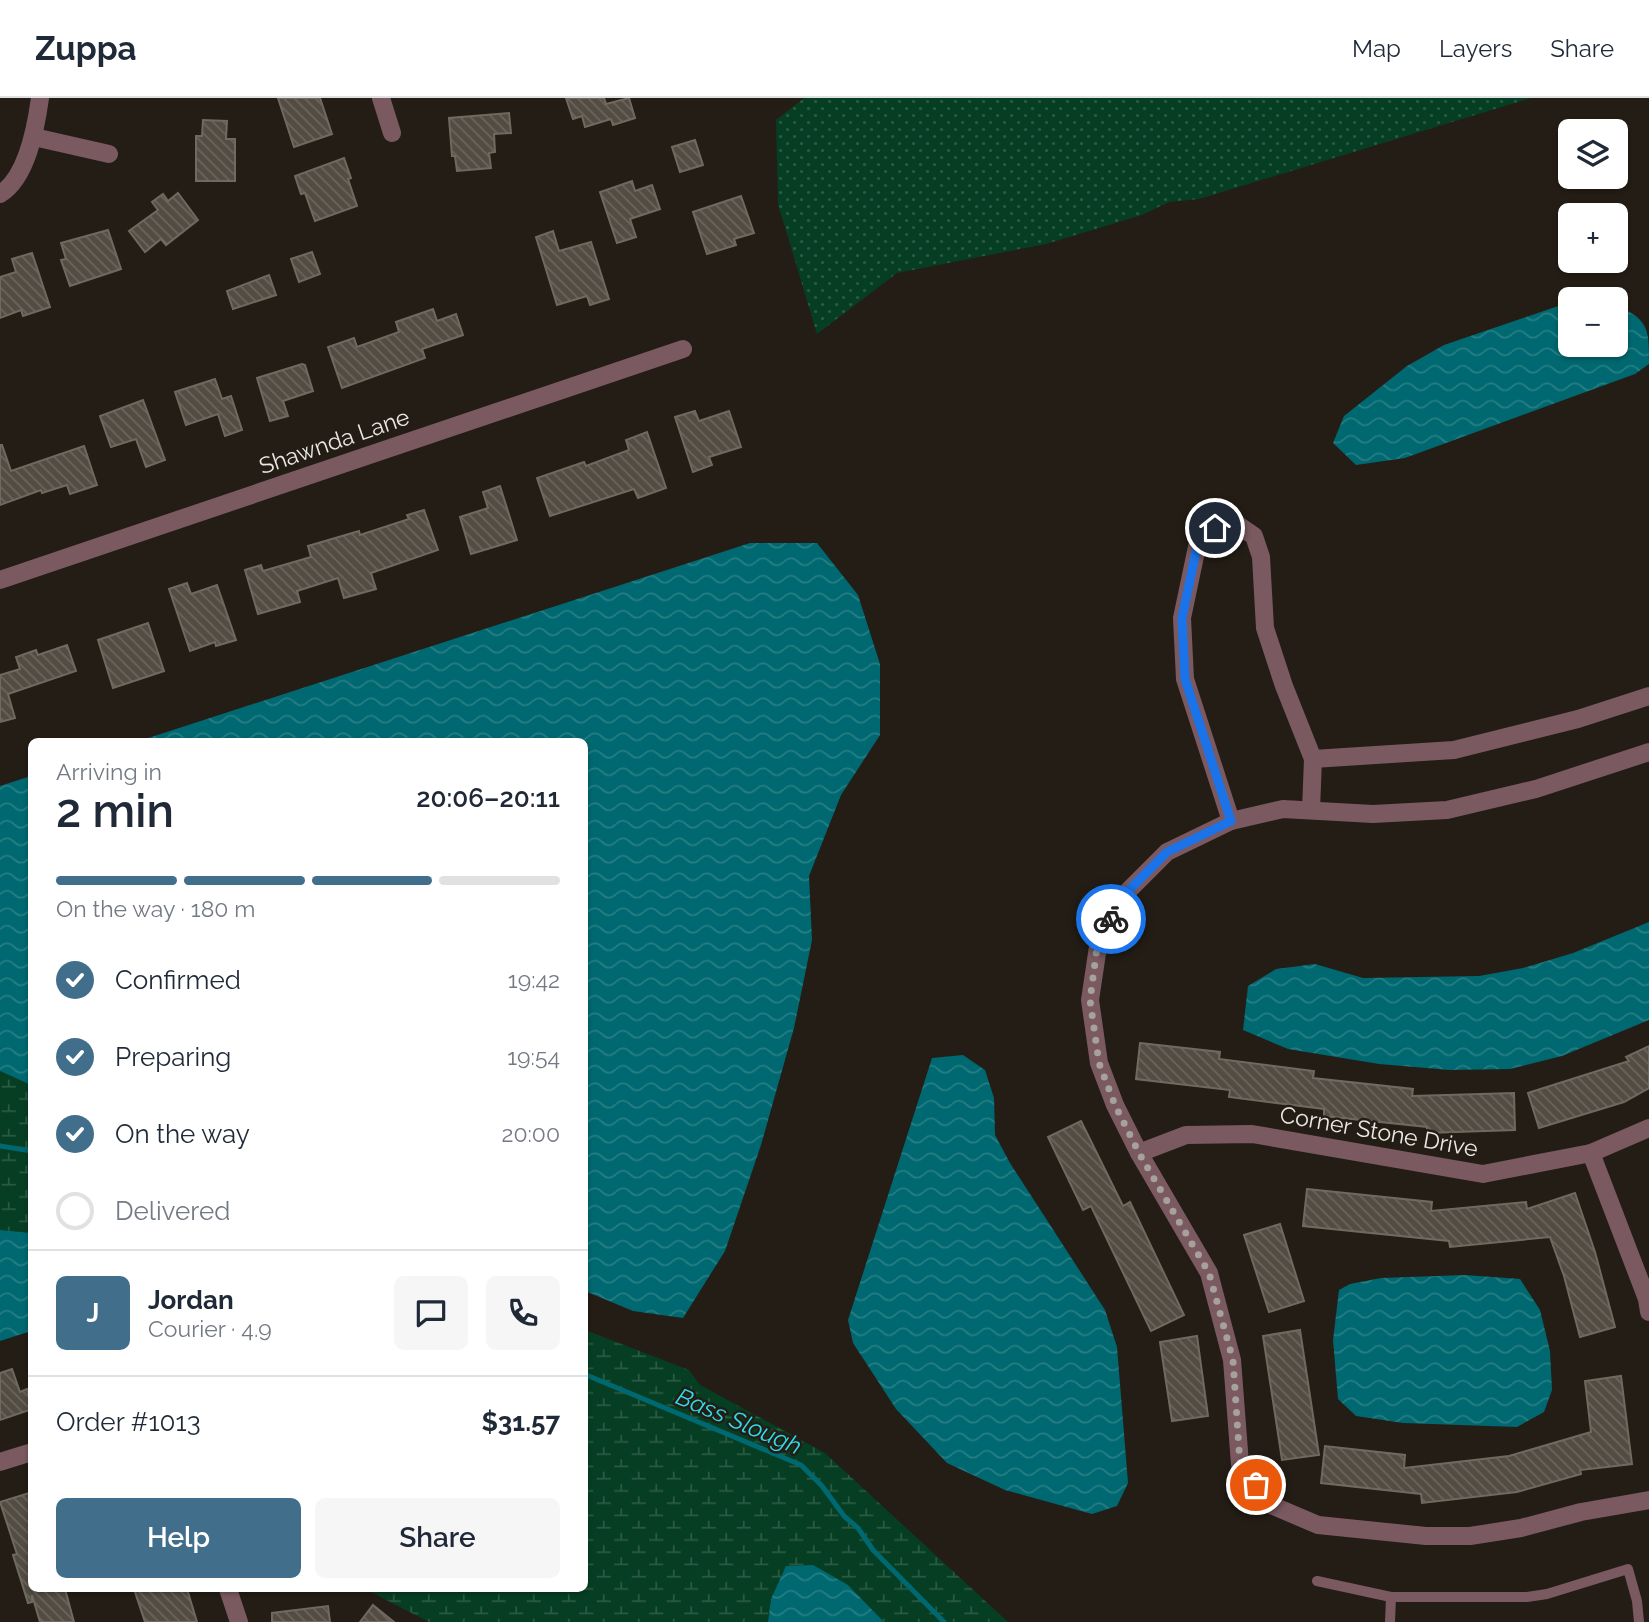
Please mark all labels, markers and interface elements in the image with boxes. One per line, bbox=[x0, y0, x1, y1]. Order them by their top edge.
text: Zuppa bbox=[35, 29, 137, 68]
text: Map bbox=[1352, 34, 1401, 63]
text: Layers bbox=[1439, 34, 1512, 63]
text: Share bbox=[1550, 34, 1614, 63]
map controls bbox=[1558, 119, 1628, 357]
button: layers bbox=[1558, 119, 1628, 189]
button: + bbox=[1558, 203, 1628, 273]
button: − bbox=[1558, 287, 1628, 357]
street label: Shawnda Lane bbox=[255, 403, 413, 479]
pin bbox=[1185, 498, 1245, 558]
icon: home bbox=[1196, 509, 1234, 547]
text: Arriving in bbox=[56, 758, 162, 785]
text: 20:06–20:11 bbox=[416, 783, 560, 813]
text: 2 min bbox=[56, 784, 174, 838]
courier bbox=[1076, 884, 1146, 954]
text: On the way · 180 m bbox=[56, 895, 255, 922]
icon: bike bbox=[1092, 900, 1130, 938]
icon: check bbox=[56, 961, 94, 999]
text: Confirmed bbox=[115, 965, 241, 995]
text: 19:42 bbox=[508, 966, 560, 993]
icon: check bbox=[56, 1038, 94, 1076]
text: Preparing bbox=[115, 1042, 231, 1072]
text: 19:54 bbox=[507, 1043, 560, 1070]
street label: Corner Stone Drive bbox=[1278, 1100, 1480, 1162]
icon: check bbox=[56, 1115, 94, 1153]
text: On the way bbox=[115, 1119, 250, 1149]
text: 20:00 bbox=[501, 1120, 560, 1147]
text: Delivered bbox=[115, 1196, 230, 1226]
button: chat bbox=[394, 1276, 468, 1350]
button: phone bbox=[486, 1276, 560, 1350]
text: Jordan bbox=[148, 1285, 234, 1315]
text: J bbox=[87, 1298, 99, 1328]
text: Courier · 4.9 bbox=[148, 1315, 272, 1342]
water label: Bass Slough bbox=[672, 1382, 806, 1460]
text: Order #1013 bbox=[56, 1407, 201, 1437]
text: $31.57 bbox=[481, 1407, 560, 1437]
pin bbox=[1226, 1455, 1286, 1515]
icon: bag bbox=[1237, 1466, 1275, 1504]
button: Help bbox=[56, 1498, 301, 1578]
button: Share bbox=[315, 1498, 560, 1578]

